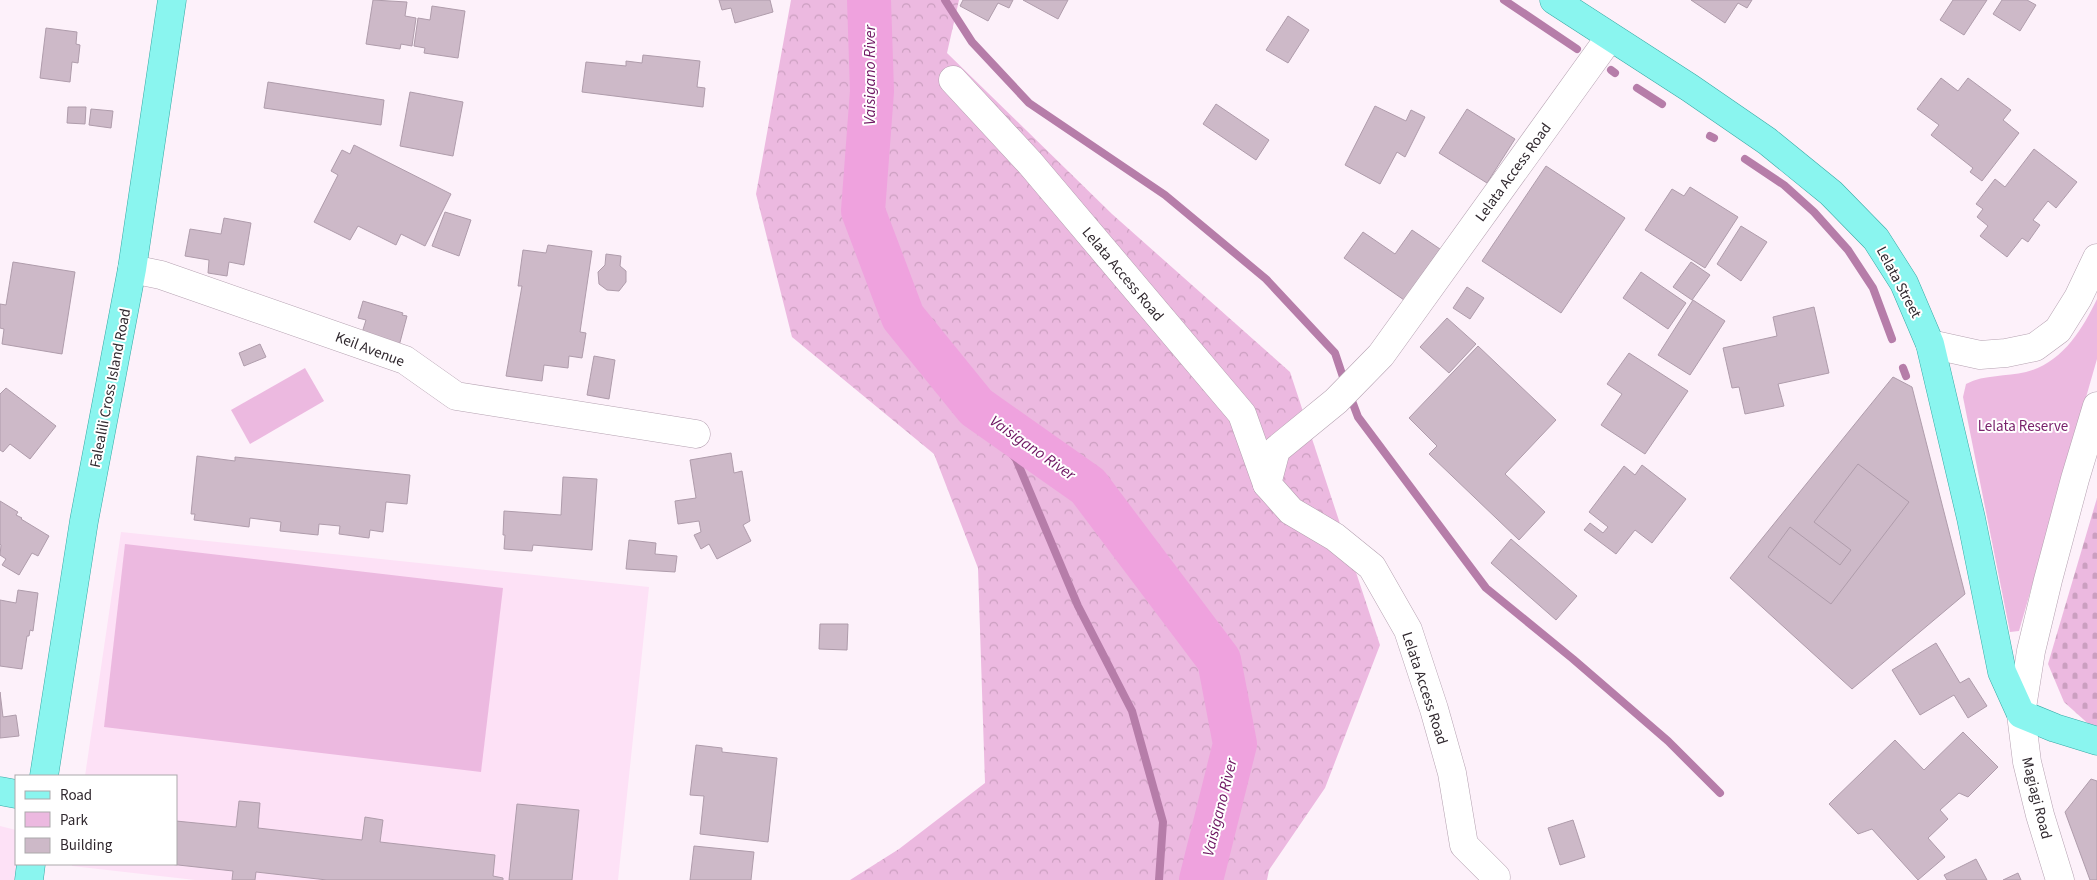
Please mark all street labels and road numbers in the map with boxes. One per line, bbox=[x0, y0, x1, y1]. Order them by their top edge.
street label: Lelata Access Road bbox=[1470, 119, 1556, 226]
street label: Lelata Access Road bbox=[1077, 223, 1168, 326]
street label: Lelata Street bbox=[1871, 243, 1926, 322]
street label: Falealili Cross Island Road bbox=[85, 307, 136, 469]
street label: Keil Avenue bbox=[332, 327, 408, 372]
street label: Lelata Access Road bbox=[1396, 629, 1453, 747]
street label: Magiagi Road bbox=[2016, 755, 2057, 841]

